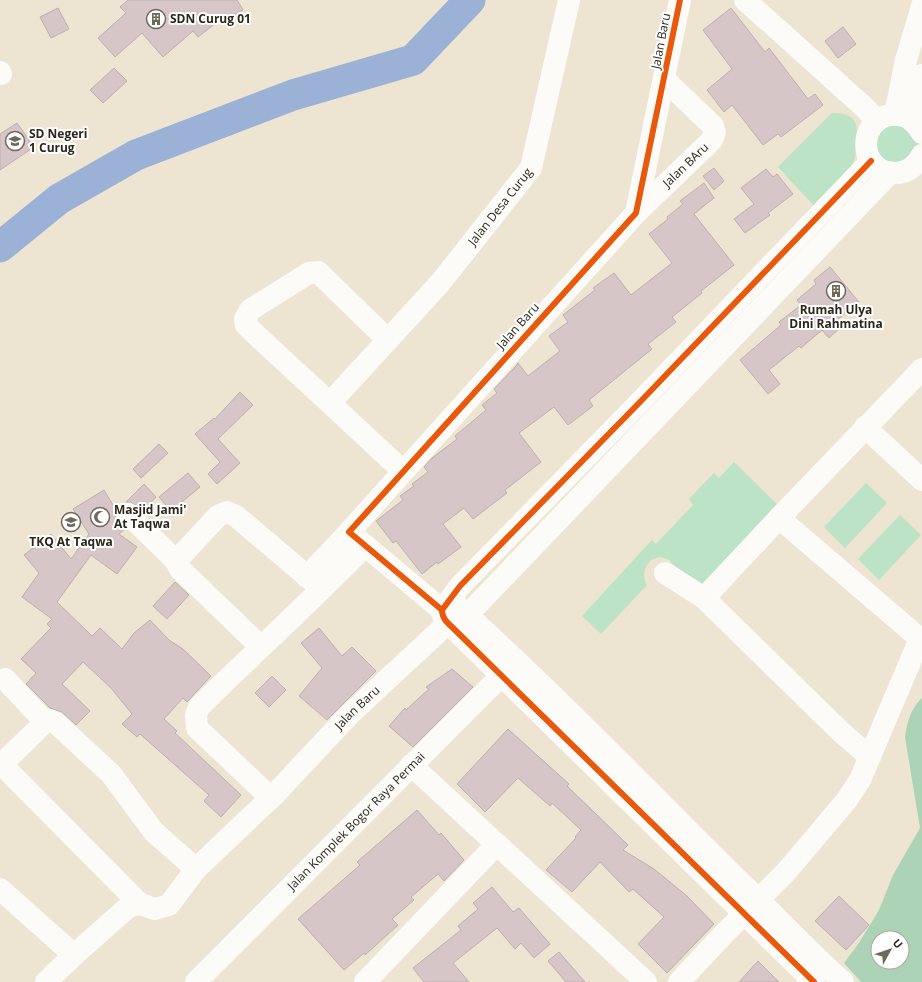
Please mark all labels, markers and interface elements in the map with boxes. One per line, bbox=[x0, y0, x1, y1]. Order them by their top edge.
building icon: SDN Curug 01 bbox=[145, 8, 167, 30]
place label: SDN Curug 01 bbox=[170, 10, 251, 27]
street label: Jalan Baru bbox=[647, 11, 674, 71]
place label: SD Negeri 1 Curug bbox=[29, 125, 87, 156]
school or university icon: SD Negeri 1 Curug bbox=[4, 130, 26, 152]
street label: Jalan BAru bbox=[658, 139, 712, 192]
street label: Jalan Desa Curug bbox=[463, 164, 536, 250]
building icon: Rumah Ulya Dini Rahmatina bbox=[825, 280, 847, 302]
street label: Jalan Baru bbox=[492, 299, 543, 353]
place label: Rumah Ulya Dini Rahmatina bbox=[789, 301, 883, 332]
place label: Masjid Jami' At Taqwa bbox=[114, 501, 186, 532]
mosque icon: Masjid Jami' At Taqwa bbox=[89, 506, 111, 528]
school or university icon: TKQ At Taqwa bbox=[60, 511, 82, 533]
place label: TKQ At Taqwa bbox=[29, 533, 113, 550]
street label: Jalan Baru bbox=[330, 682, 383, 734]
street label: Jalan Komplek Bogor Raya Permai bbox=[283, 748, 429, 894]
north arrow bbox=[870, 930, 910, 970]
text: U bbox=[890, 935, 906, 951]

